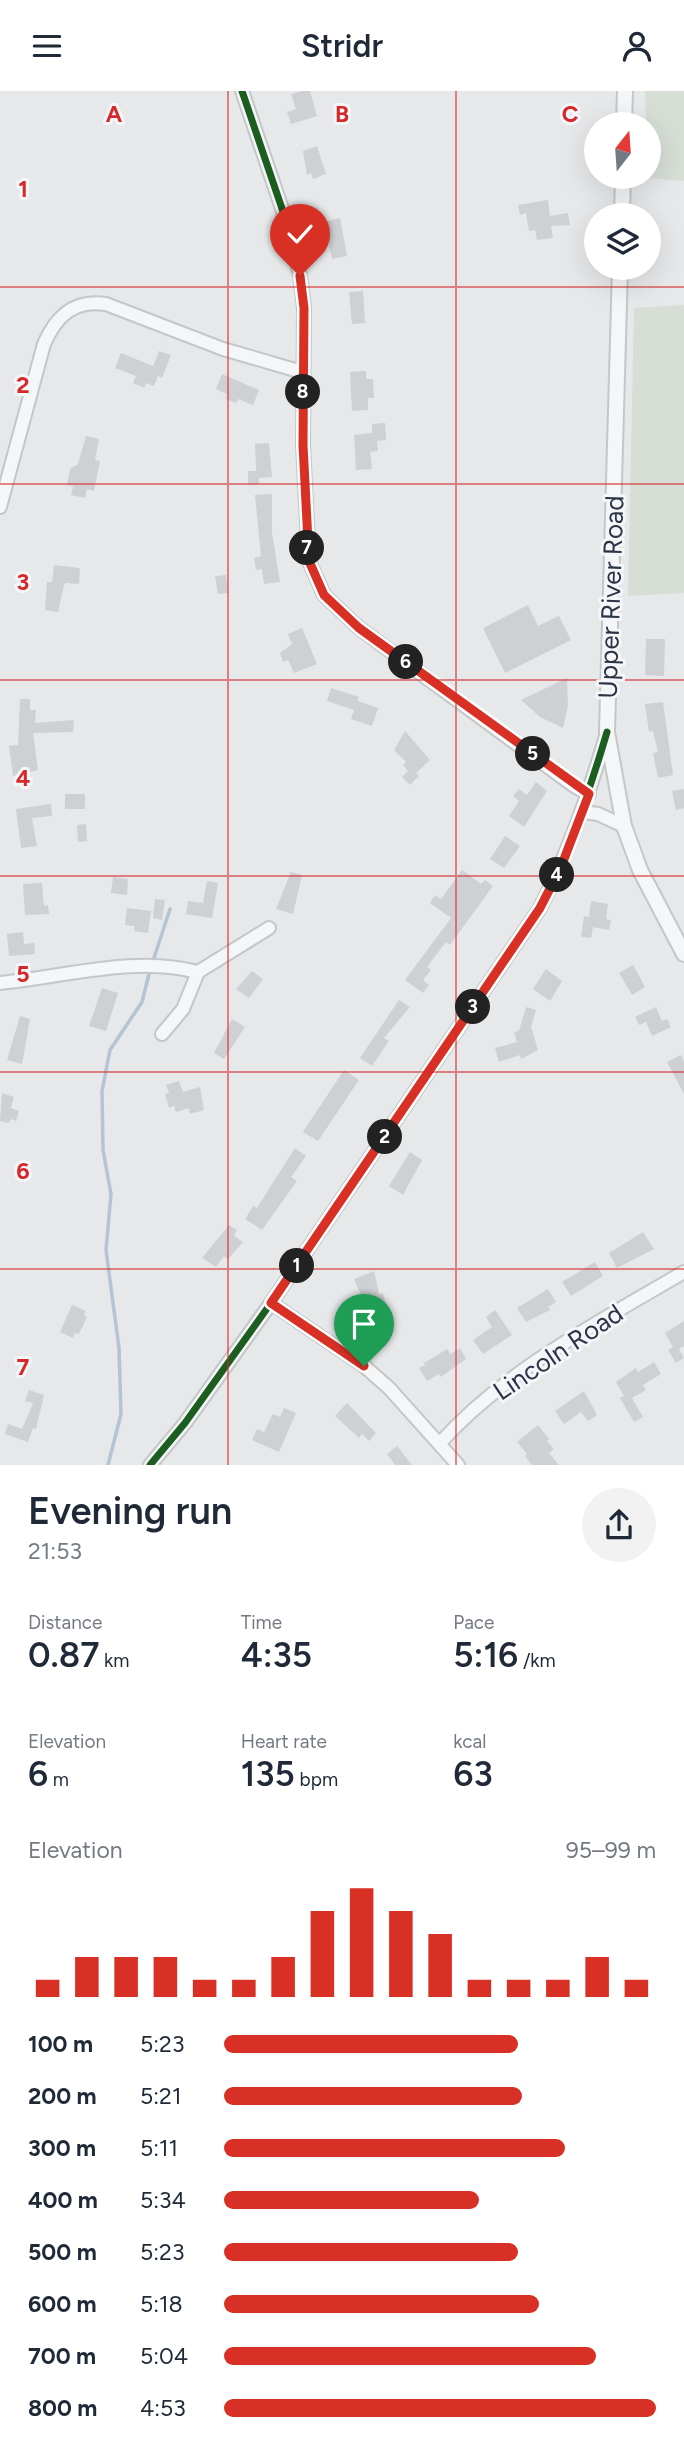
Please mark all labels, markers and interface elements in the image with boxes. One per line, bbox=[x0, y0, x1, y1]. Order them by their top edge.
icon: menu bbox=[28, 27, 66, 65]
text: Stridr bbox=[301, 27, 383, 65]
icon: person bbox=[618, 27, 656, 65]
text: A bbox=[106, 100, 123, 128]
text: B bbox=[335, 100, 349, 128]
text: C bbox=[562, 100, 579, 128]
north arrow bbox=[584, 112, 662, 189]
map controls bbox=[584, 112, 661, 280]
text: 1 bbox=[18, 175, 28, 203]
button: layers bbox=[584, 203, 661, 280]
pin bbox=[270, 204, 330, 276]
icon: check bbox=[281, 215, 319, 253]
text: 2 bbox=[16, 371, 30, 399]
pin: 8 bbox=[286, 375, 320, 409]
text: 8 bbox=[297, 380, 308, 403]
street label: Upper River Road bbox=[591, 495, 631, 699]
pin: 7 bbox=[290, 531, 324, 566]
text: 7 bbox=[301, 536, 312, 559]
text: 3 bbox=[17, 568, 29, 596]
pin: 6 bbox=[388, 645, 424, 679]
text: 6 bbox=[400, 650, 411, 673]
pin: 5 bbox=[516, 737, 550, 771]
text: 5 bbox=[527, 742, 538, 765]
text: 4 bbox=[16, 764, 30, 792]
pin: 4 bbox=[540, 857, 574, 893]
text: 4 bbox=[550, 863, 563, 886]
text: 5 bbox=[16, 960, 30, 988]
pin: 3 bbox=[456, 989, 490, 1025]
text: 3 bbox=[467, 995, 478, 1018]
pin: 2 bbox=[368, 1119, 402, 1155]
text: 2 bbox=[379, 1125, 390, 1148]
text: 6 bbox=[16, 1157, 30, 1185]
pin: 1 bbox=[280, 1249, 314, 1283]
text: 1 bbox=[292, 1254, 301, 1277]
pin bbox=[334, 1294, 394, 1366]
street label: Lincoln Road bbox=[487, 1297, 629, 1407]
icon: arrive bbox=[345, 1305, 383, 1343]
text: 7 bbox=[17, 1353, 30, 1381]
text: Evening run bbox=[28, 1488, 232, 1534]
button: share bbox=[582, 1488, 656, 1562]
text: 21:53 bbox=[28, 1537, 82, 1565]
text: Distance bbox=[28, 1611, 102, 1634]
text: Time bbox=[241, 1611, 282, 1634]
text: Pace bbox=[453, 1611, 494, 1634]
text: 0.87 bbox=[28, 1634, 99, 1676]
text: 4:35 bbox=[241, 1634, 312, 1676]
text: 5:16 bbox=[453, 1634, 518, 1676]
text: km bbox=[99, 1649, 129, 1672]
text: /km bbox=[518, 1649, 556, 1672]
text: Elevation bbox=[28, 1730, 106, 1753]
text: Heart rate bbox=[241, 1730, 327, 1753]
text: kcal bbox=[453, 1730, 487, 1753]
text: 6 bbox=[28, 1753, 48, 1795]
text: 135 bbox=[241, 1753, 295, 1795]
text: 63 bbox=[453, 1753, 493, 1795]
text: m bbox=[48, 1768, 69, 1791]
text: bpm bbox=[295, 1768, 338, 1791]
text: Elevation bbox=[28, 1836, 123, 1864]
text: 95–99 m bbox=[566, 1836, 656, 1864]
text: 100 m bbox=[28, 2030, 93, 2058]
text: 5:23 bbox=[140, 2030, 184, 2058]
text: 200 m bbox=[28, 2082, 97, 2110]
text: 5:21 bbox=[140, 2082, 181, 2110]
text: 300 m bbox=[28, 2134, 96, 2162]
text: 5:11 bbox=[140, 2134, 178, 2162]
text: 400 m bbox=[28, 2186, 98, 2214]
text: 5:34 bbox=[140, 2186, 186, 2214]
text: 500 m bbox=[28, 2238, 97, 2266]
text: 5:23 bbox=[140, 2238, 184, 2266]
text: 600 m bbox=[28, 2290, 97, 2318]
text: 5:18 bbox=[140, 2290, 183, 2318]
text: 700 m bbox=[28, 2342, 96, 2370]
text: 5:04 bbox=[140, 2342, 188, 2370]
text: 800 m bbox=[28, 2394, 97, 2422]
text: 4:53 bbox=[140, 2394, 186, 2422]

